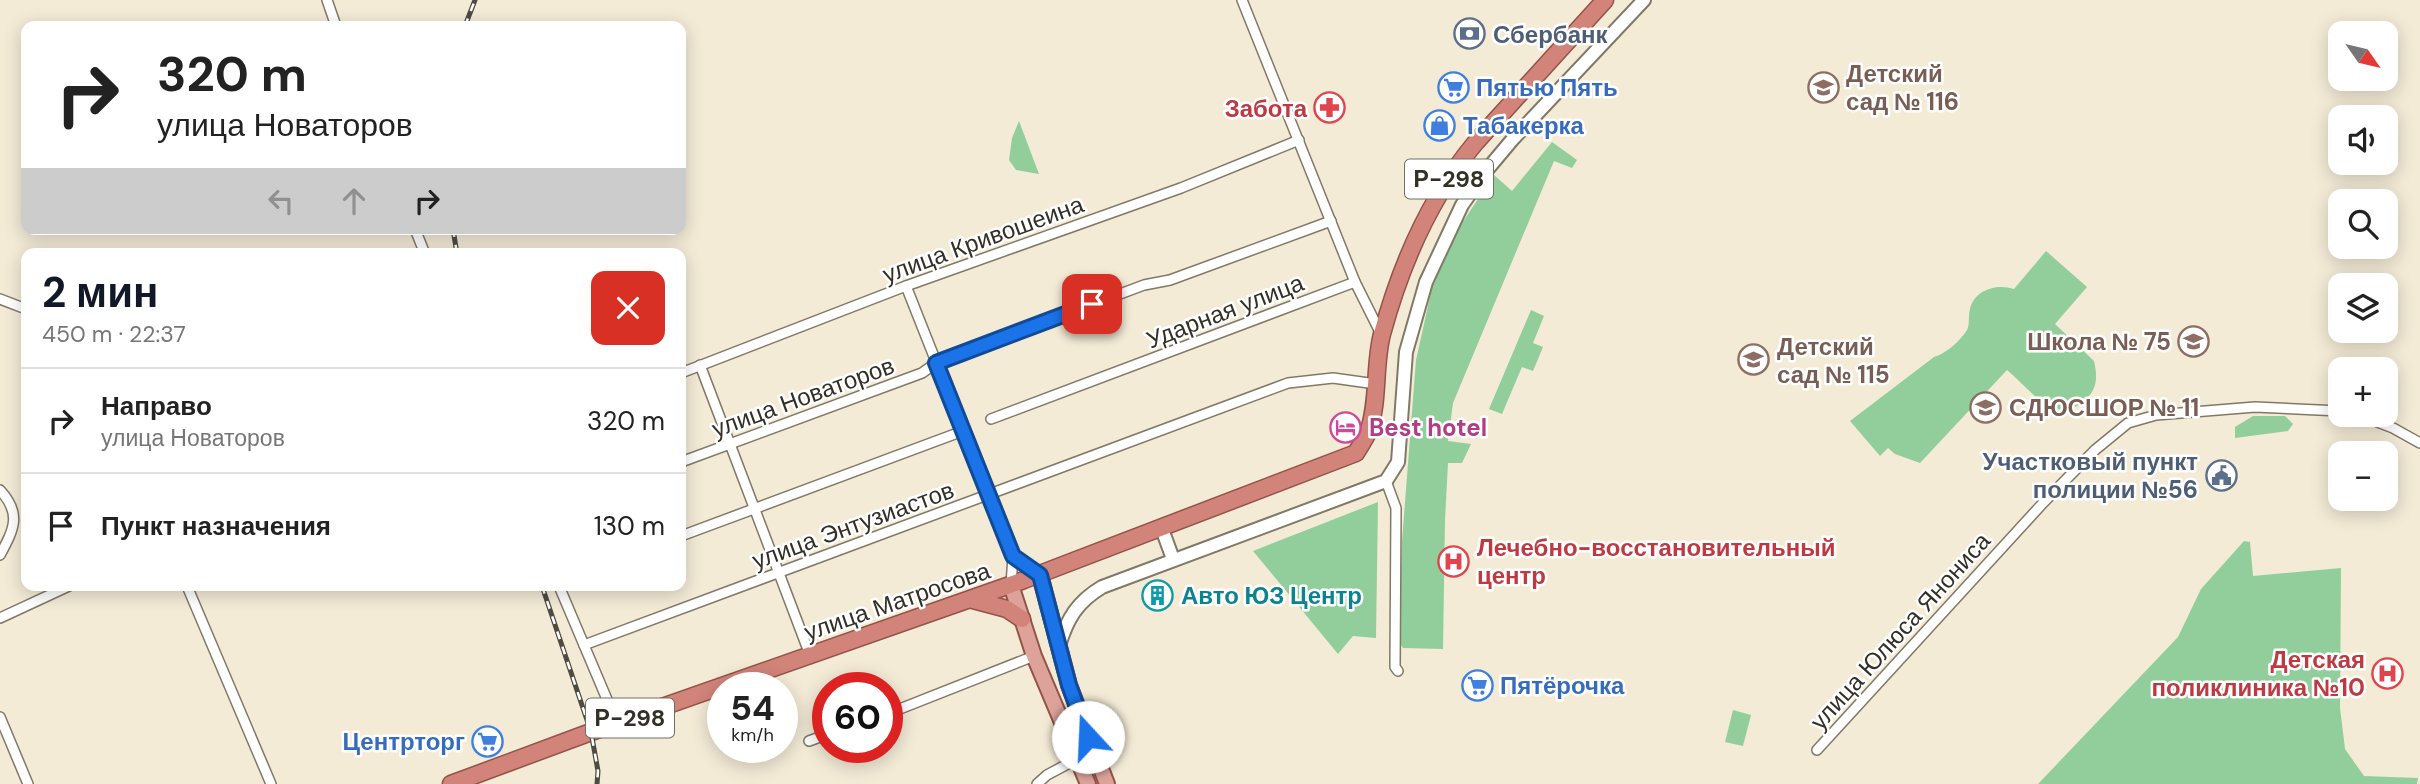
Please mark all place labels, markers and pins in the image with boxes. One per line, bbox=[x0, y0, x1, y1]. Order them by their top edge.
bank icon: Сбербанк bbox=[1453, 17, 1487, 51]
place label: Сбербанк bbox=[1493, 19, 1609, 50]
place label: Детский сад № 116 bbox=[1846, 58, 1959, 117]
supermarket icon: Пятью Пять bbox=[1436, 70, 1470, 104]
school or university icon: Детский сад № 116 bbox=[1806, 70, 1840, 104]
place label: Пятью Пять bbox=[1476, 72, 1618, 103]
pharmacy icon: Забота bbox=[1313, 91, 1347, 125]
place label: Забота bbox=[1225, 93, 1308, 124]
shop icon: Табакерка bbox=[1423, 108, 1457, 142]
place label: Табакерка bbox=[1463, 110, 1585, 141]
pin bbox=[1062, 274, 1122, 334]
school or university icon: Школа № 75 bbox=[2177, 324, 2211, 358]
place label: Школа № 75 bbox=[2027, 326, 2171, 357]
place label: Детский сад № 115 bbox=[1777, 331, 1890, 390]
school or university icon: Детский сад № 115 bbox=[1737, 343, 1771, 377]
school or university icon: СДЮСШОР № 11 bbox=[1969, 390, 2003, 424]
place label: СДЮСШОР № 11 bbox=[2009, 392, 2199, 423]
hotel icon: Best hotel bbox=[1329, 410, 1363, 444]
place label: Best hotel bbox=[1369, 412, 1487, 443]
place label: Участковый пункт полиции №56 bbox=[1983, 446, 2198, 505]
public building icon: Участковый пункт полиции №56 bbox=[2204, 458, 2238, 492]
place label: Лечебно-восстановительный центр bbox=[1477, 532, 1835, 591]
hospital icon: Лечебно-восстановительный центр bbox=[1437, 544, 1471, 578]
building icon: Авто ЮЗ Центр bbox=[1141, 578, 1175, 612]
place label: Авто ЮЗ Центр bbox=[1181, 580, 1362, 611]
place label: Детская поликлиника №10 bbox=[2152, 644, 2365, 703]
hospital icon: Детская поликлиника №10 bbox=[2371, 656, 2405, 690]
supermarket icon: Пятёрочка bbox=[1460, 668, 1494, 702]
place label: Пятёрочка bbox=[1500, 670, 1625, 701]
supermarket icon: Центрторг bbox=[471, 724, 505, 758]
place label: Центрторг bbox=[342, 726, 465, 757]

